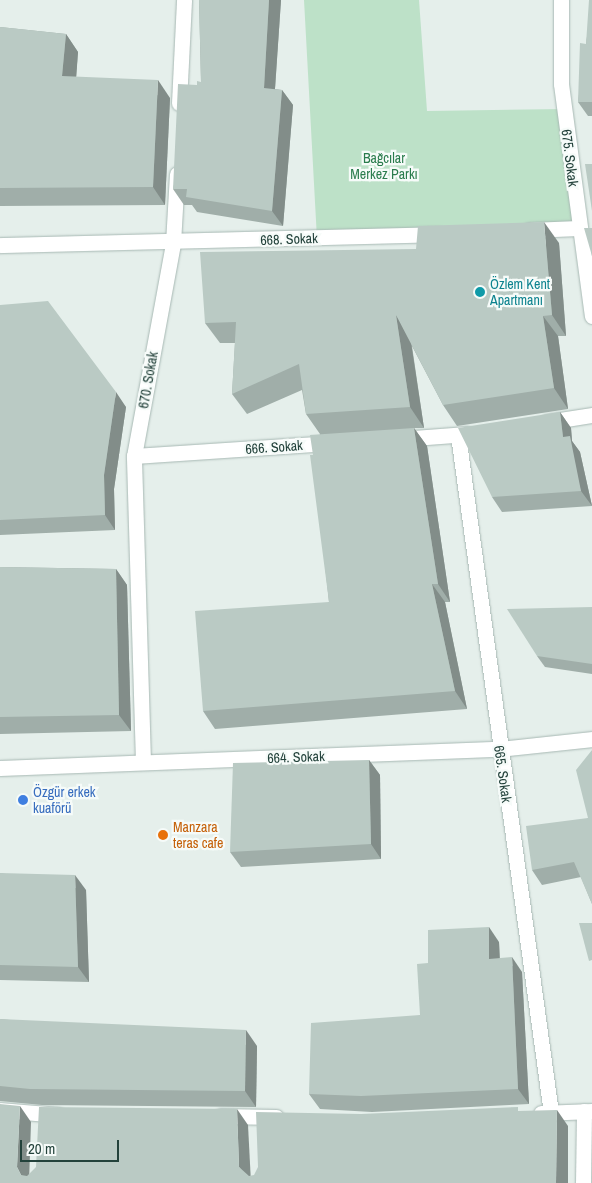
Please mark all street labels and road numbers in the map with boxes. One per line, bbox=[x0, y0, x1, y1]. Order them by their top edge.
street label: 675. Sokak bbox=[558, 128, 582, 188]
street label: 668. Sokak bbox=[260, 230, 318, 248]
street label: 670. Sokak bbox=[135, 350, 161, 410]
street label: 666. Sokak bbox=[245, 437, 303, 457]
street label: 665. Sokak bbox=[491, 744, 515, 804]
street label: 664. Sokak bbox=[267, 748, 325, 766]

